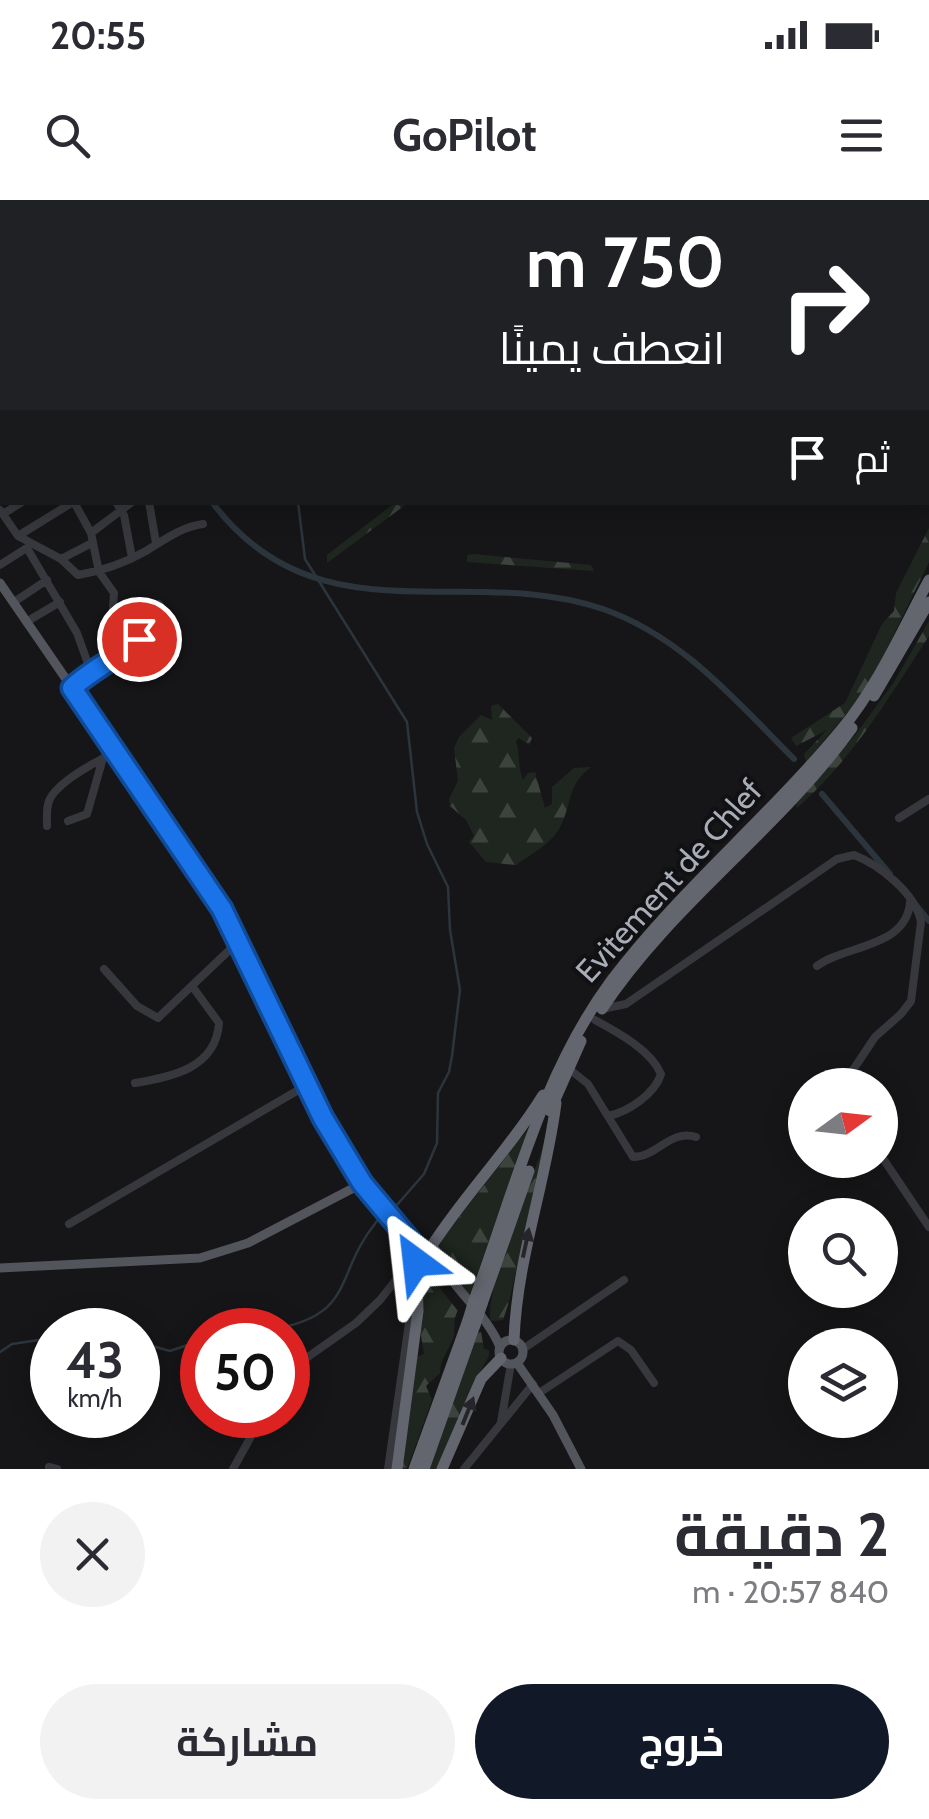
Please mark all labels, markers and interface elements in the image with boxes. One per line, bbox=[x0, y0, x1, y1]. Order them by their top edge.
text: 20:55 bbox=[50, 12, 146, 59]
icon: search bbox=[40, 108, 95, 163]
text: GoPilot bbox=[392, 108, 537, 162]
icon: menu bbox=[834, 108, 889, 163]
text: 750 m bbox=[526, 219, 725, 305]
icon: right bbox=[760, 240, 890, 370]
text: انعطف يمينًا bbox=[499, 321, 725, 375]
icon: arrive bbox=[780, 430, 835, 485]
text: ثم bbox=[855, 435, 890, 482]
pin bbox=[97, 597, 182, 682]
icon: arrive bbox=[112, 612, 167, 667]
street label: Evitement de Chlef bbox=[567, 771, 770, 990]
north arrow bbox=[788, 1068, 898, 1178]
map controls bbox=[788, 1068, 898, 1438]
button: search bbox=[788, 1198, 898, 1308]
position arrow bbox=[364, 1210, 468, 1314]
one-way arrow bbox=[519, 1227, 535, 1258]
speed limit sign: 50 bbox=[180, 1308, 310, 1438]
button: layers bbox=[788, 1328, 898, 1438]
text: 43 bbox=[66, 1330, 124, 1391]
text: km/h bbox=[68, 1383, 122, 1413]
one-way arrow bbox=[461, 1396, 477, 1426]
text: 2 دقيقة bbox=[674, 1498, 889, 1571]
button: close bbox=[40, 1502, 145, 1607]
text: 840 m · 20:57 bbox=[692, 1572, 889, 1611]
button: مشاركة bbox=[40, 1684, 455, 1799]
button: خروج bbox=[475, 1684, 889, 1799]

